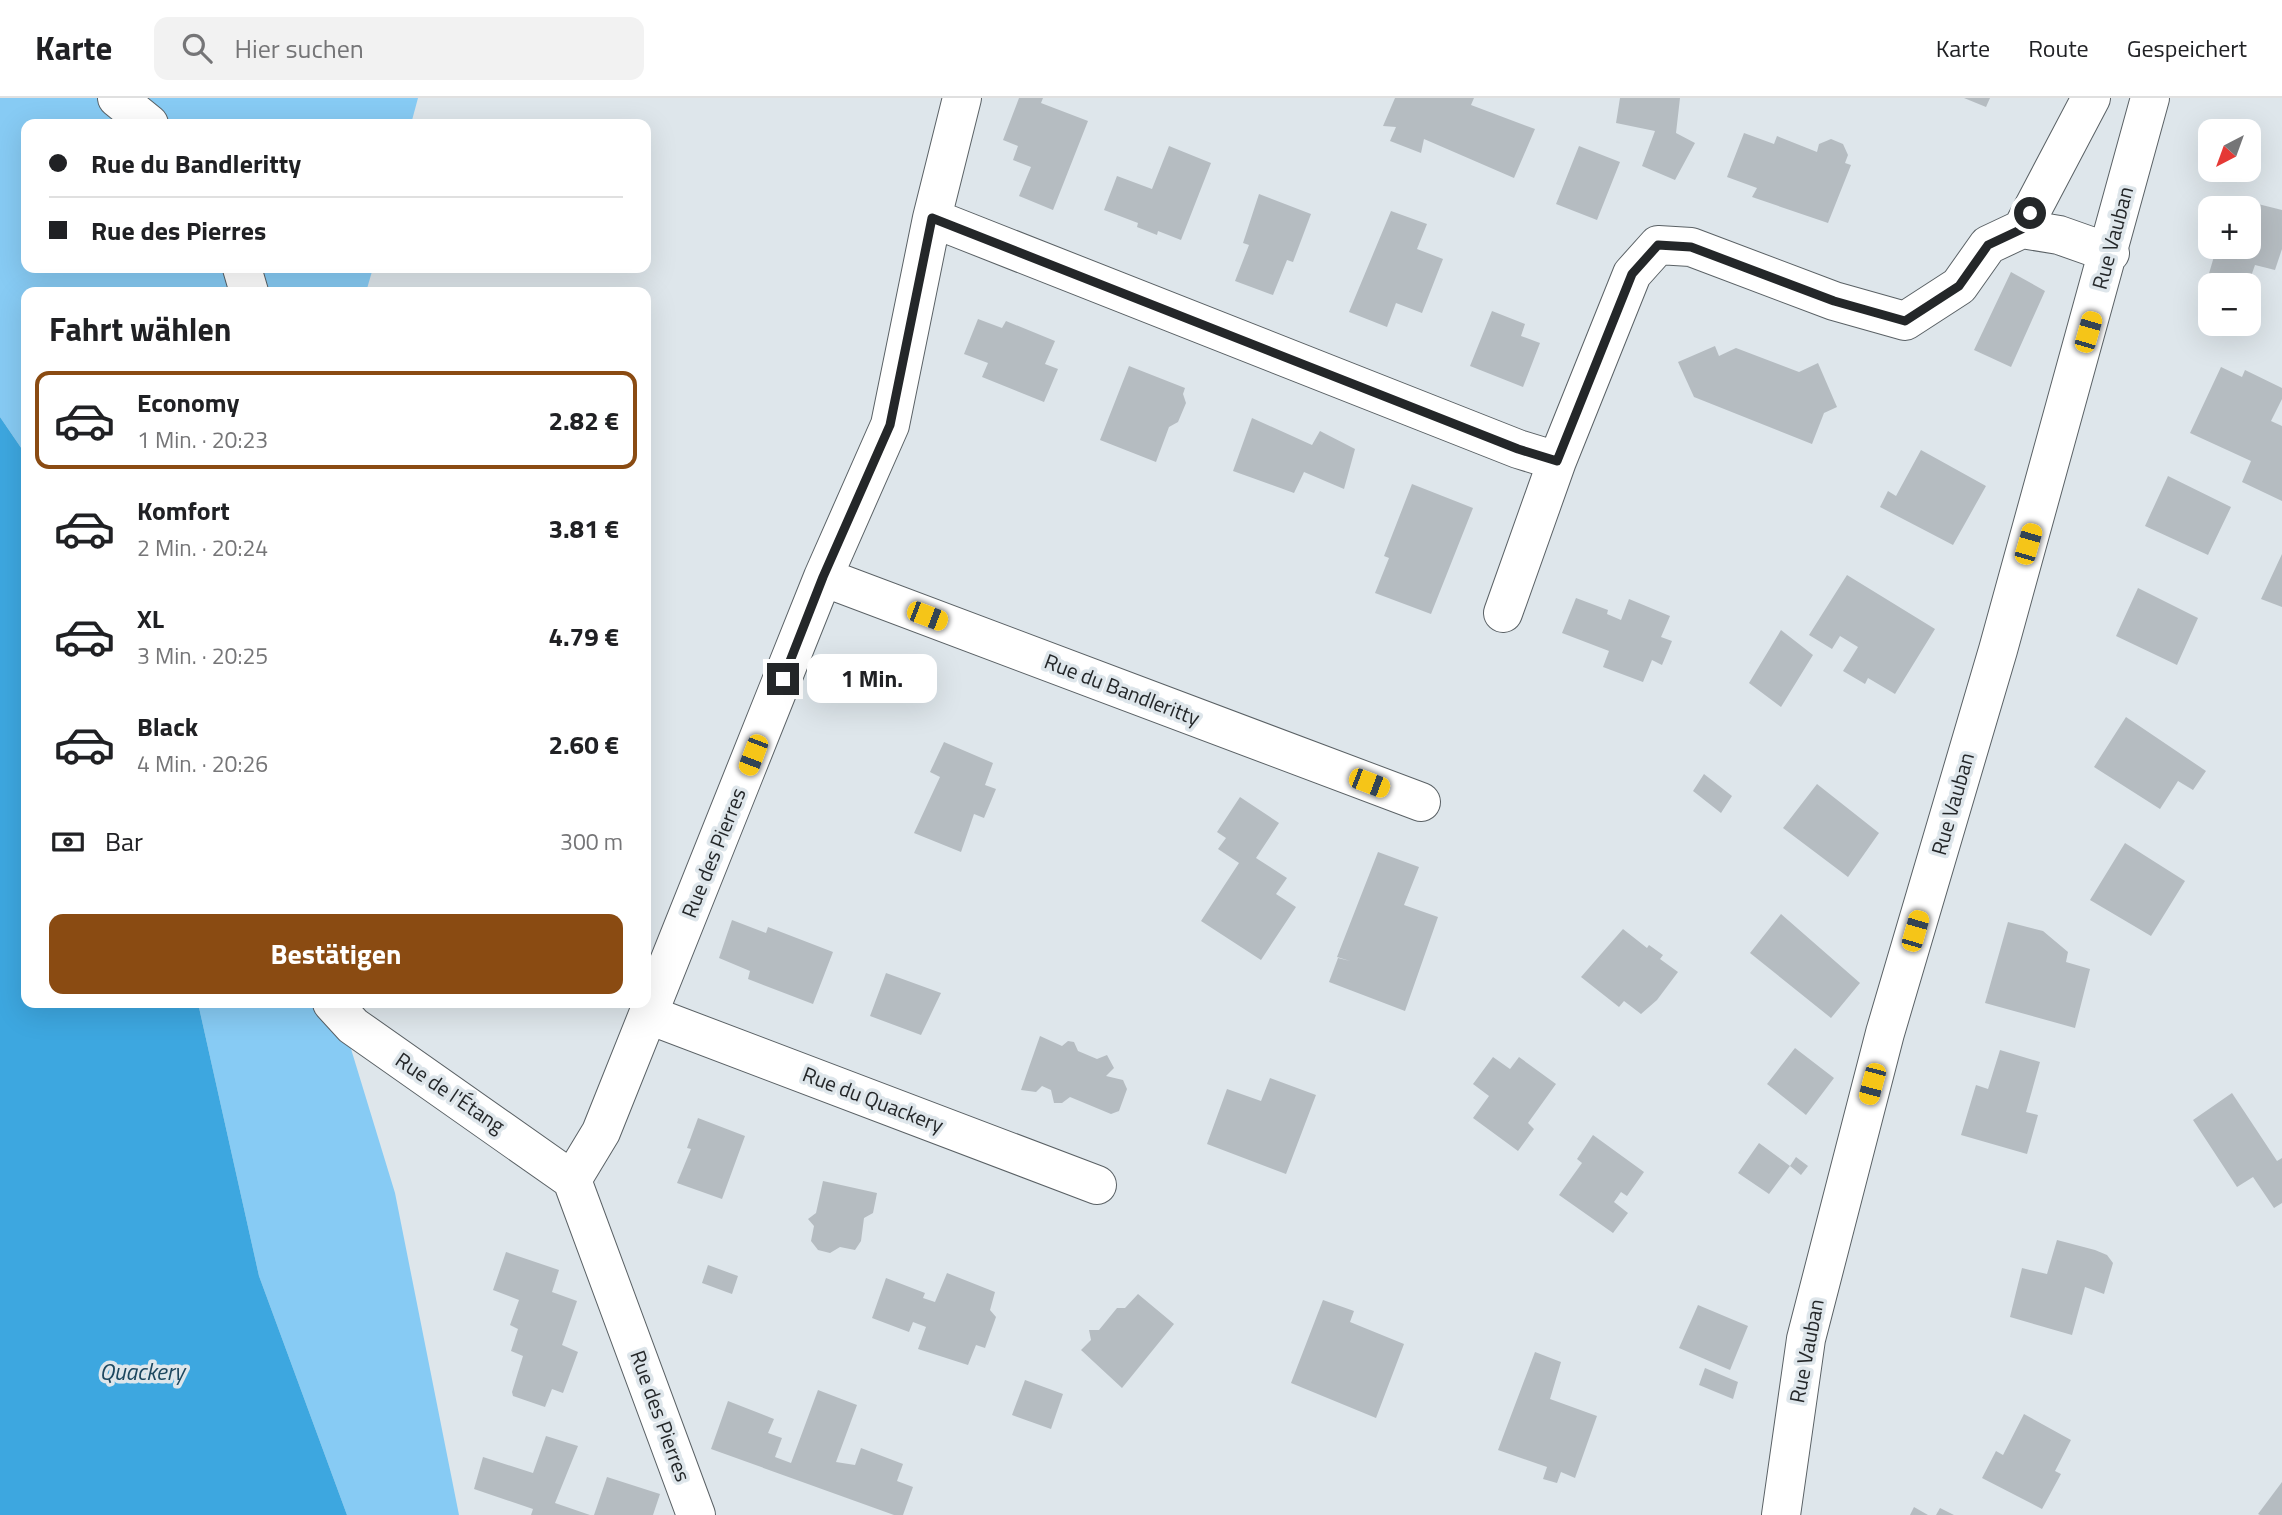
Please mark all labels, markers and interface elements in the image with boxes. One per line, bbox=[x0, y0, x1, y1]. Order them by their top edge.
search box bbox=[154, 17, 644, 80]
text: Karte bbox=[35, 23, 112, 73]
icon: search bbox=[178, 29, 216, 67]
text: Hier suchen bbox=[234, 29, 364, 68]
text: Karte bbox=[1936, 30, 1990, 66]
text: Route bbox=[2028, 30, 2089, 66]
text: Gespeichert bbox=[2127, 30, 2247, 66]
north arrow bbox=[2198, 119, 2261, 182]
map controls bbox=[2198, 119, 2261, 336]
text: Rue du Bandleritty bbox=[91, 144, 301, 183]
street label: Rue Vauban bbox=[2083, 183, 2141, 293]
button: + bbox=[2198, 196, 2261, 259]
route start bbox=[2014, 197, 2046, 229]
text: Rue des Pierres bbox=[91, 211, 266, 250]
button: − bbox=[2198, 273, 2261, 336]
text: Fahrt wählen bbox=[49, 305, 232, 353]
car bbox=[2073, 309, 2104, 355]
text: Economy bbox=[137, 383, 239, 422]
icon: car bbox=[53, 389, 116, 452]
text: 2.82 € bbox=[548, 401, 619, 440]
text: 1 Min. · 20:23 bbox=[137, 422, 268, 457]
text: Komfort bbox=[137, 491, 230, 530]
icon: car bbox=[53, 497, 116, 560]
text: 3.81 € bbox=[548, 509, 619, 548]
car bbox=[2013, 521, 2044, 567]
text: 2 Min. · 20:24 bbox=[137, 530, 268, 565]
text: XL bbox=[137, 599, 164, 638]
car bbox=[904, 599, 951, 633]
icon: car bbox=[53, 605, 116, 668]
text: 4.79 € bbox=[548, 617, 619, 656]
text: 3 Min. · 20:25 bbox=[137, 638, 268, 673]
street label: Rue du Bandleritty bbox=[1040, 645, 1205, 733]
callout: 1 Min. bbox=[808, 654, 937, 704]
text: 1 Min. bbox=[841, 661, 903, 696]
route end bbox=[767, 663, 799, 695]
text: Black bbox=[137, 707, 198, 746]
icon: car bbox=[53, 713, 116, 776]
text: 2.60 € bbox=[548, 725, 619, 764]
car bbox=[736, 732, 771, 778]
text: 4 Min. · 20:26 bbox=[137, 746, 268, 781]
street label: Rue Vauban bbox=[1922, 749, 1982, 859]
car bbox=[1346, 766, 1393, 800]
street label: Rue des Pierres bbox=[672, 783, 754, 922]
text: Bar bbox=[105, 822, 143, 861]
icon: cash bbox=[49, 823, 87, 861]
text: 300 m bbox=[560, 824, 623, 859]
car bbox=[1900, 908, 1931, 954]
button: Bestätigen bbox=[49, 914, 623, 994]
street label: Rue de l'Étang bbox=[389, 1044, 512, 1141]
street label: Rue du Quackery bbox=[798, 1057, 948, 1141]
car bbox=[1857, 1061, 1888, 1107]
street label: Rue Vauban bbox=[1780, 1296, 1832, 1406]
street label: Rue des Pierres bbox=[622, 1345, 700, 1486]
water label: Quackery bbox=[100, 1354, 187, 1389]

